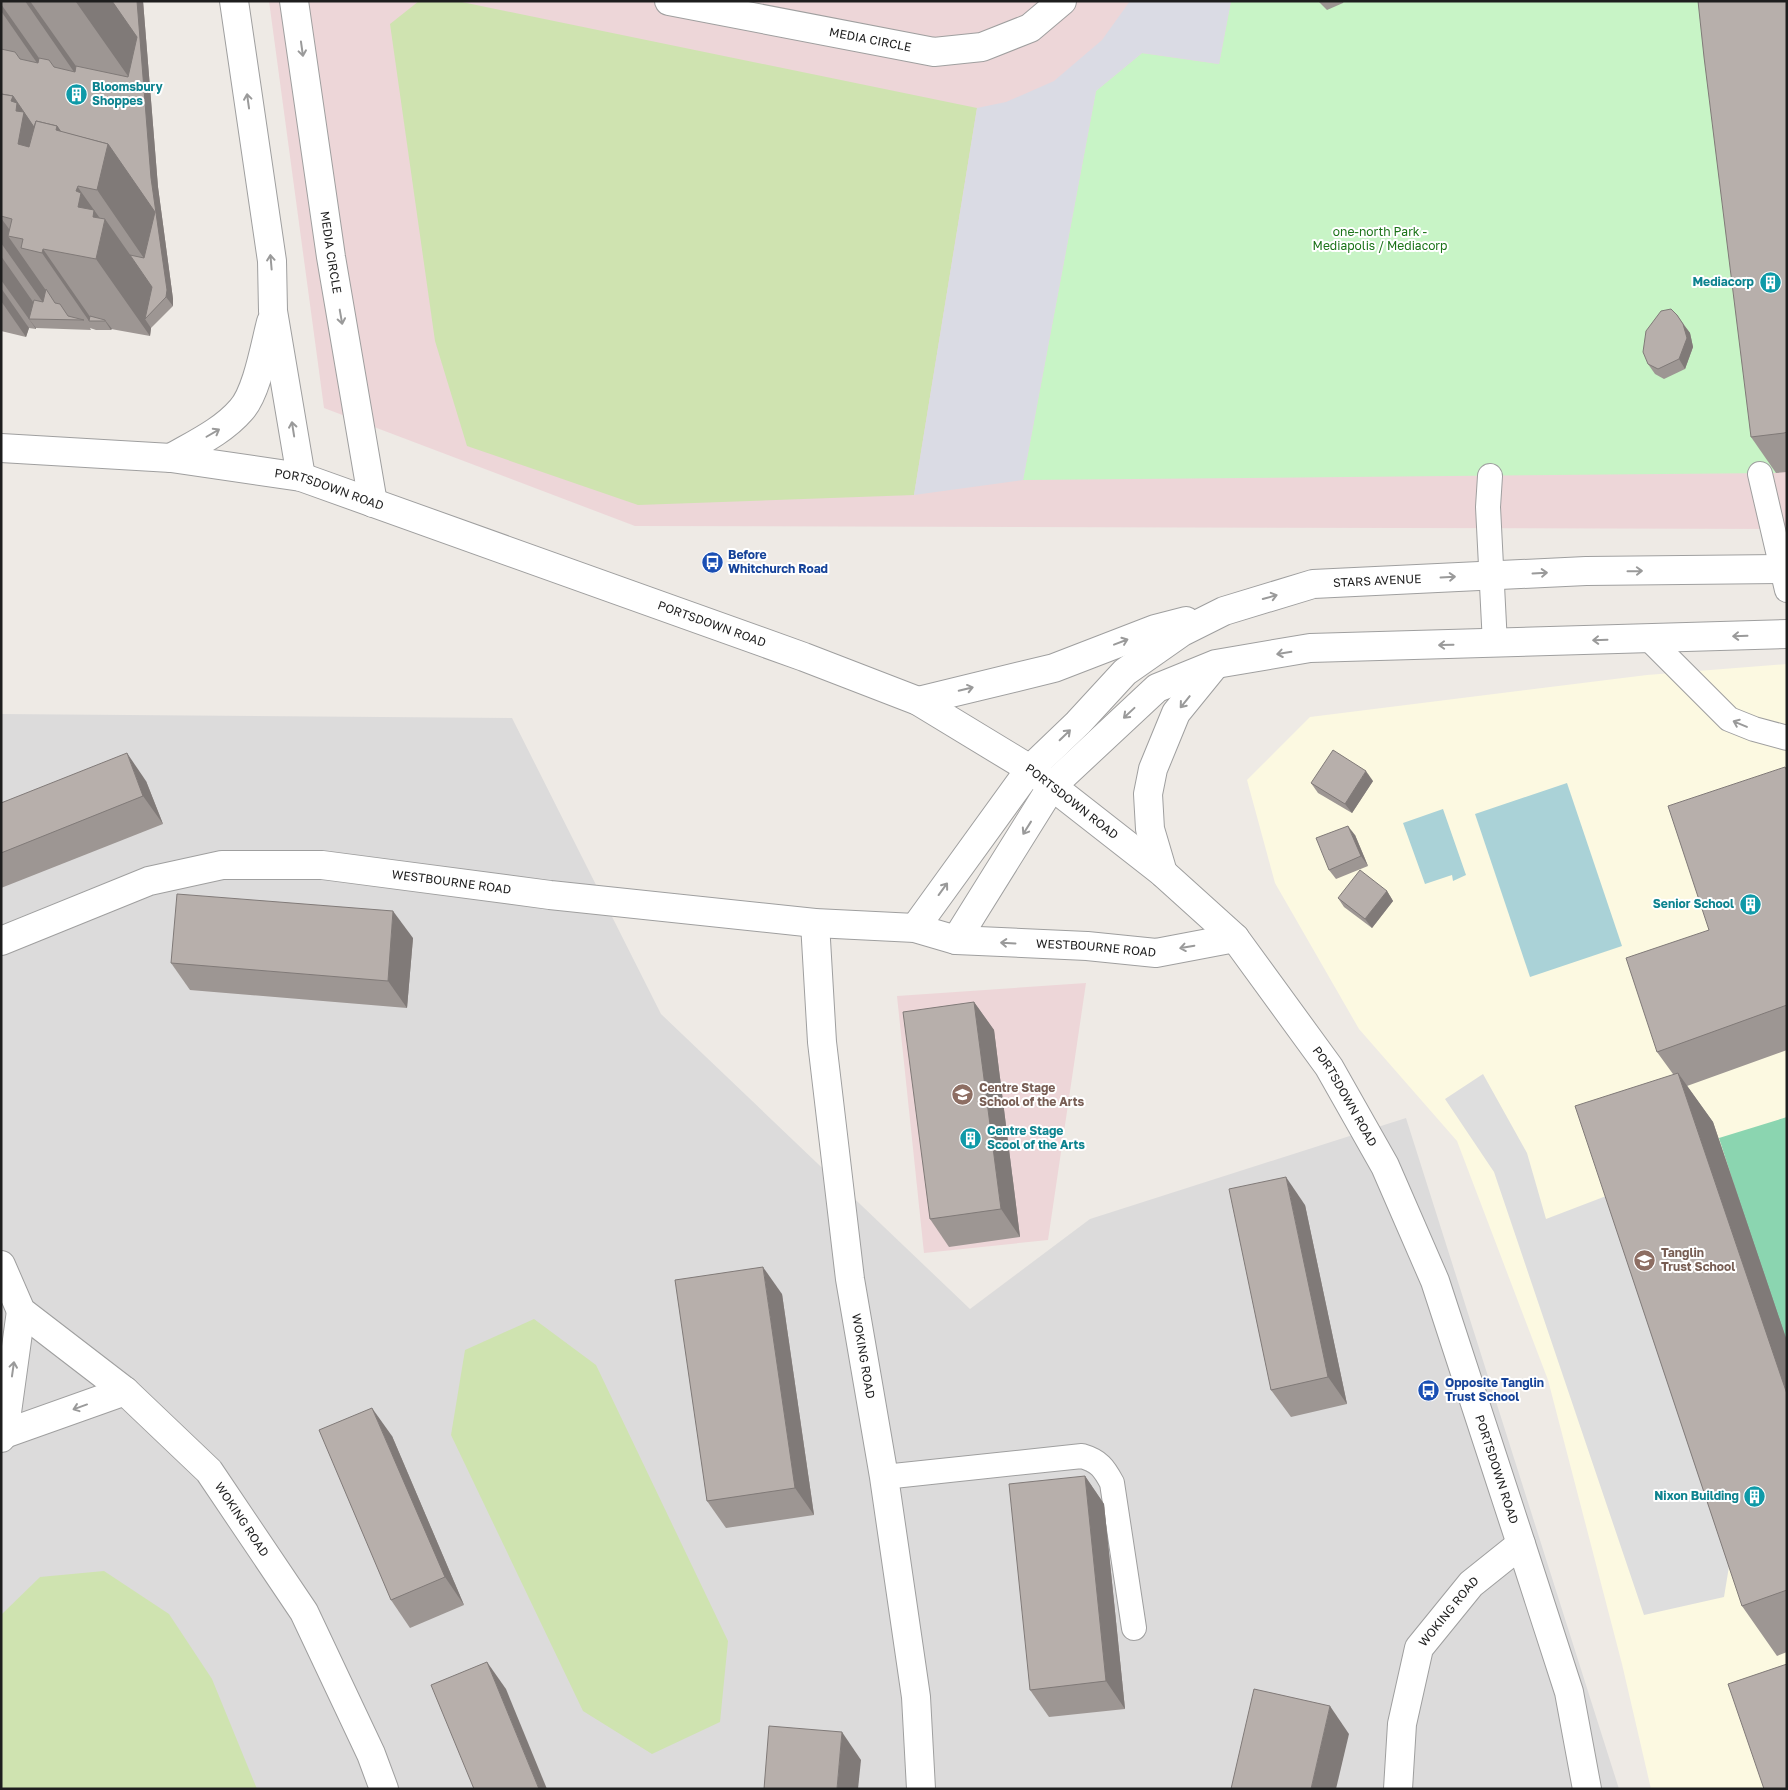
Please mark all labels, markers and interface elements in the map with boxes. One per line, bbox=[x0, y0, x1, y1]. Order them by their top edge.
street label: MEDIA CIRCLE bbox=[828, 24, 913, 54]
one-way arrow bbox=[297, 41, 307, 57]
place label: Bloomsbury Shoppes bbox=[92, 79, 164, 108]
building icon: Bloomsbury Shoppes bbox=[64, 82, 88, 106]
one-way arrow bbox=[243, 93, 253, 109]
street label: MEDIA CIRCLE bbox=[317, 210, 345, 295]
park label: one-north Park - Mediapolis / Mediacorp bbox=[1313, 224, 1447, 253]
one-way arrow bbox=[266, 254, 276, 270]
building icon: Mediacorp bbox=[1758, 270, 1782, 294]
place label: Mediacorp bbox=[1692, 274, 1755, 289]
one-way arrow bbox=[337, 308, 347, 324]
one-way arrow bbox=[288, 422, 298, 438]
one-way arrow bbox=[205, 428, 219, 438]
street label: PORTSDOWN ROAD bbox=[274, 465, 386, 513]
place label: Before Whitchurch Road bbox=[728, 547, 828, 576]
bus stop icon: Before Whitchurch Road bbox=[700, 550, 724, 574]
one-way arrow bbox=[1627, 566, 1643, 575]
one-way arrow bbox=[1531, 569, 1547, 578]
street label: STARS AVENUE bbox=[1333, 571, 1422, 590]
one-way arrow bbox=[1440, 573, 1456, 582]
one-way arrow bbox=[1262, 592, 1278, 602]
street label: PORTSDOWN ROAD bbox=[656, 597, 768, 650]
one-way arrow bbox=[1732, 631, 1748, 640]
one-way arrow bbox=[1592, 636, 1608, 645]
one-way arrow bbox=[1113, 637, 1128, 646]
one-way arrow bbox=[1438, 640, 1454, 650]
one-way arrow bbox=[1276, 648, 1292, 658]
one-way arrow bbox=[957, 684, 973, 693]
one-way arrow bbox=[1179, 695, 1190, 708]
one-way arrow bbox=[1123, 707, 1136, 719]
one-way arrow bbox=[1733, 718, 1748, 728]
one-way arrow bbox=[1059, 729, 1071, 741]
street label: PORTSDOWN ROAD bbox=[1023, 760, 1121, 842]
one-way arrow bbox=[1021, 820, 1031, 834]
street label: WESTBOURNE ROAD bbox=[391, 866, 512, 897]
one-way arrow bbox=[938, 882, 948, 896]
building icon: Senior School bbox=[1738, 892, 1762, 916]
place label: Senior School bbox=[1653, 896, 1734, 911]
street label: WESTBOURNE ROAD bbox=[1036, 936, 1157, 960]
one-way arrow bbox=[1000, 938, 1016, 947]
one-way arrow bbox=[1180, 943, 1196, 953]
street label: PORTSDOWN ROAD bbox=[1309, 1043, 1380, 1149]
place label: Centre Stage School of the Arts bbox=[979, 1080, 1085, 1109]
school or university icon: Centre Stage School of the Arts bbox=[951, 1083, 975, 1107]
place label: Centre Stage Scool of the Arts bbox=[987, 1123, 1085, 1152]
building icon: Centre Stage Scool of the Arts bbox=[959, 1126, 983, 1150]
place label: Tanglin Trust School bbox=[1661, 1245, 1735, 1274]
school or university icon: Tanglin Trust School bbox=[1633, 1248, 1657, 1272]
street label: WOKING ROAD bbox=[849, 1312, 878, 1400]
one-way arrow bbox=[8, 1361, 18, 1377]
place label: Opposite Tanglin Trust School bbox=[1445, 1375, 1544, 1404]
bus stop icon: Opposite Tanglin Trust School bbox=[1417, 1378, 1441, 1402]
one-way arrow bbox=[72, 1403, 88, 1412]
street label: PORTSDOWN ROAD bbox=[1472, 1413, 1522, 1526]
street label: WOKING ROAD bbox=[212, 1479, 272, 1559]
building icon: Nixon Building bbox=[1743, 1484, 1767, 1508]
place label: Nixon Building bbox=[1654, 1488, 1739, 1503]
street label: WOKING ROAD bbox=[1415, 1573, 1481, 1649]

